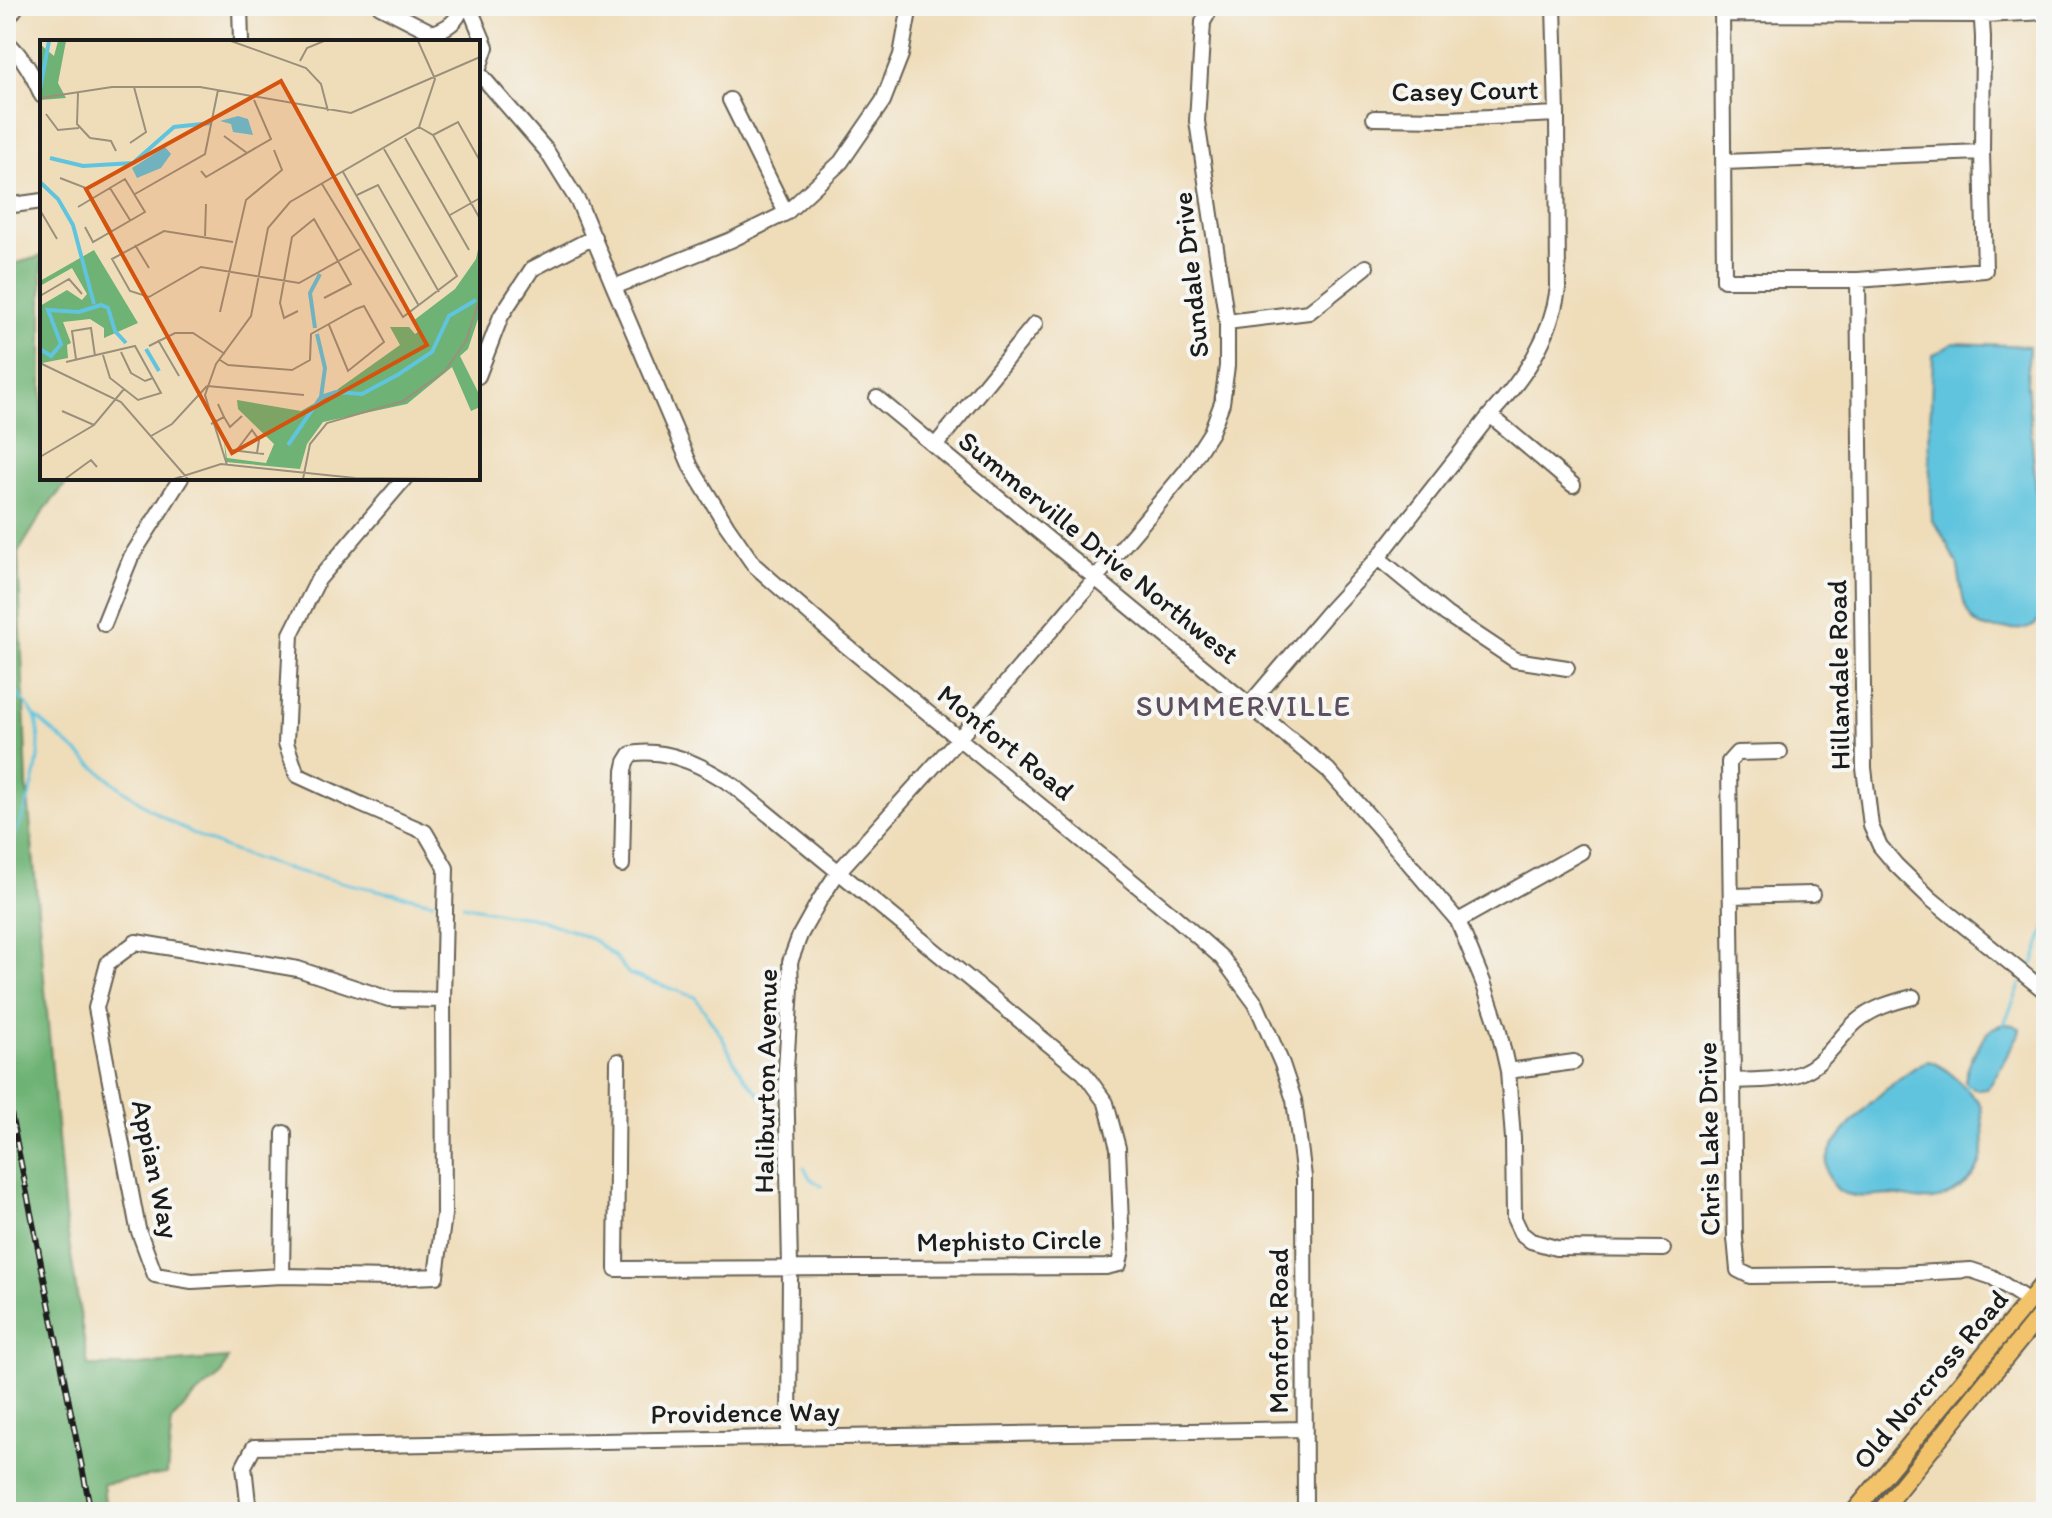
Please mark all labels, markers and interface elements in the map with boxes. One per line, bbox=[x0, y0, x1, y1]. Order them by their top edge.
inset map bbox=[40, 40, 480, 480]
street label: Casey Court bbox=[1391, 72, 1539, 108]
street label: Sundale Drive bbox=[1164, 190, 1216, 360]
street label: Summerville Drive Northwest bbox=[952, 423, 1246, 671]
street label: Hillandale Road bbox=[1819, 579, 1857, 771]
street label: Monfort Road bbox=[931, 677, 1081, 807]
district label: SUMMERVILLE bbox=[1136, 687, 1352, 724]
street label: Haliburton Avenue bbox=[746, 968, 784, 1194]
street label: Chris Lake Drive bbox=[1689, 1042, 1727, 1236]
street label: Appian Way bbox=[125, 1096, 187, 1242]
street label: Mephisto Circle bbox=[916, 1221, 1102, 1259]
street label: Monfort Road bbox=[1261, 1248, 1295, 1414]
street label: Old Norcross Road bbox=[1845, 1282, 2015, 1476]
street label: Providence Way bbox=[650, 1393, 840, 1431]

